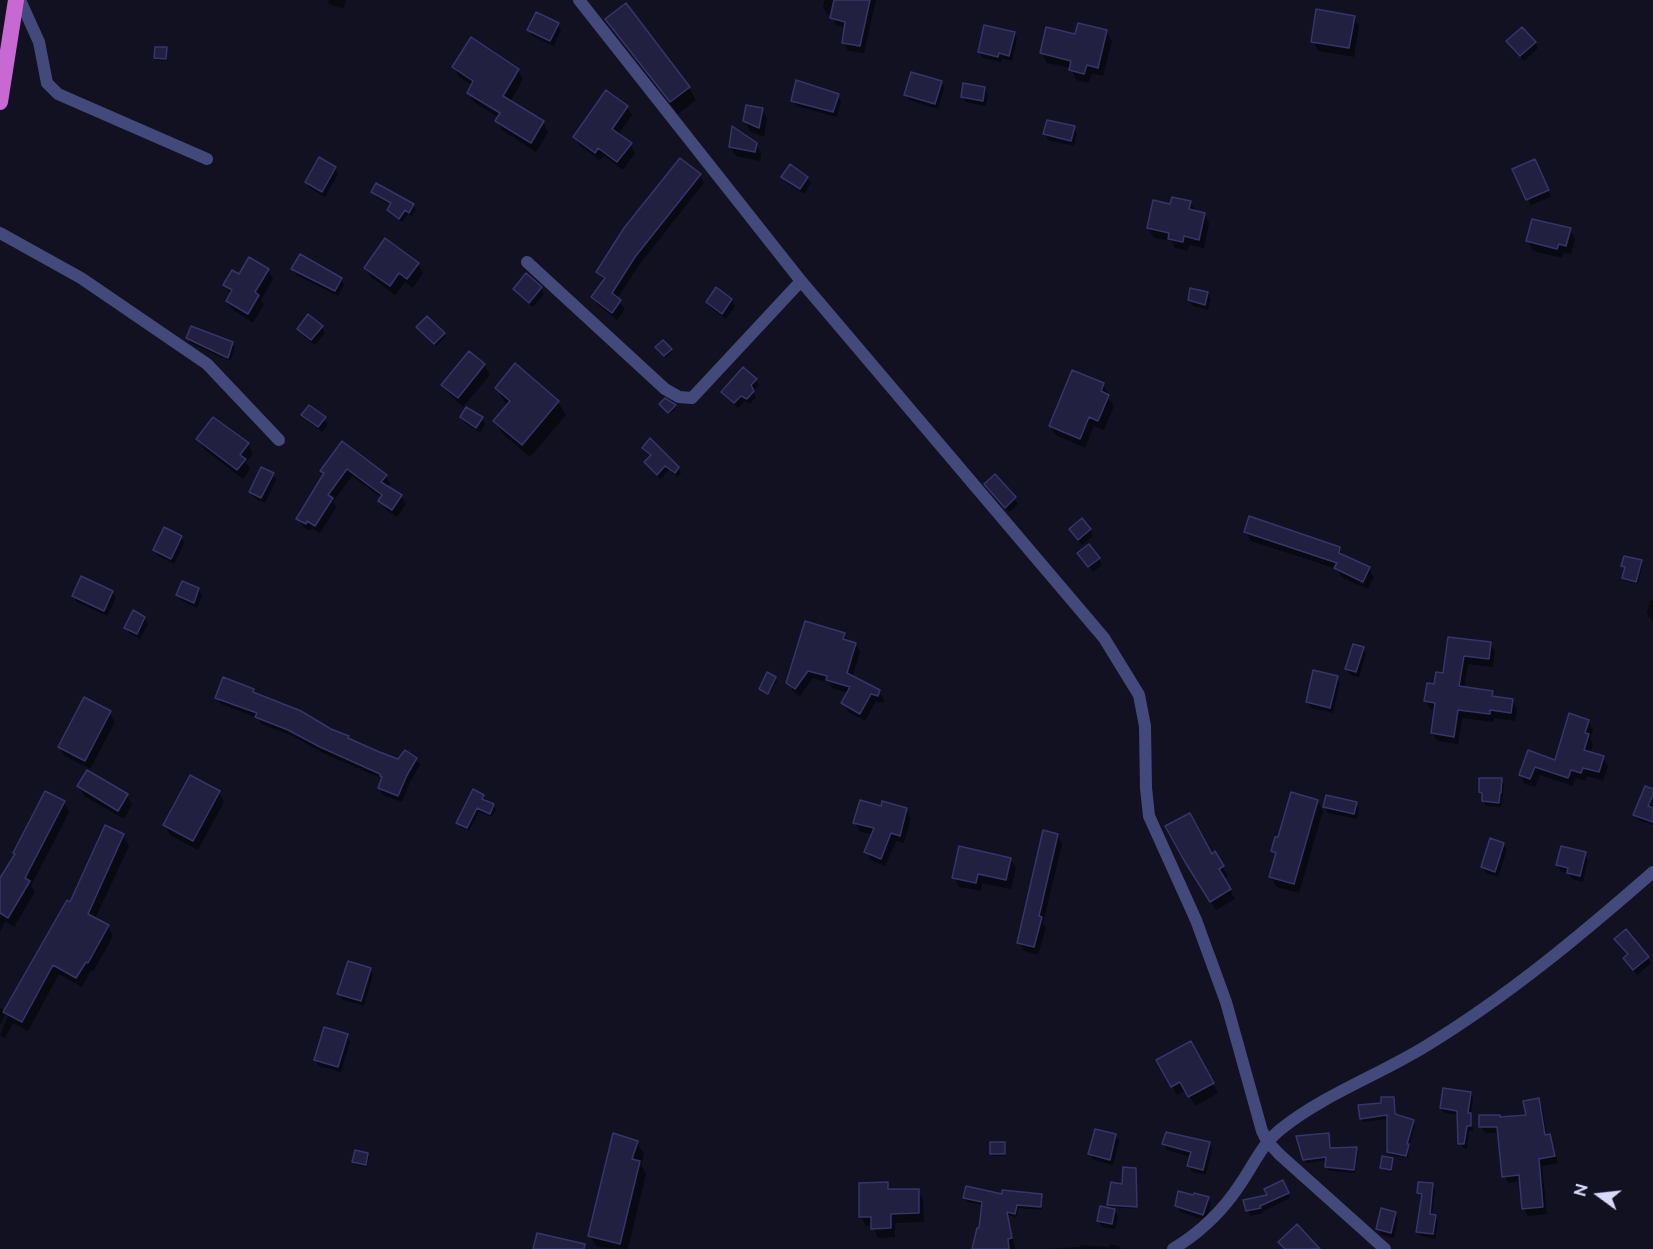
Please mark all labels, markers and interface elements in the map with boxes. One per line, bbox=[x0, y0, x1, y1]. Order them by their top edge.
north arrow bbox=[1569, 1165, 1629, 1225]
text: N bbox=[1570, 1182, 1592, 1199]

